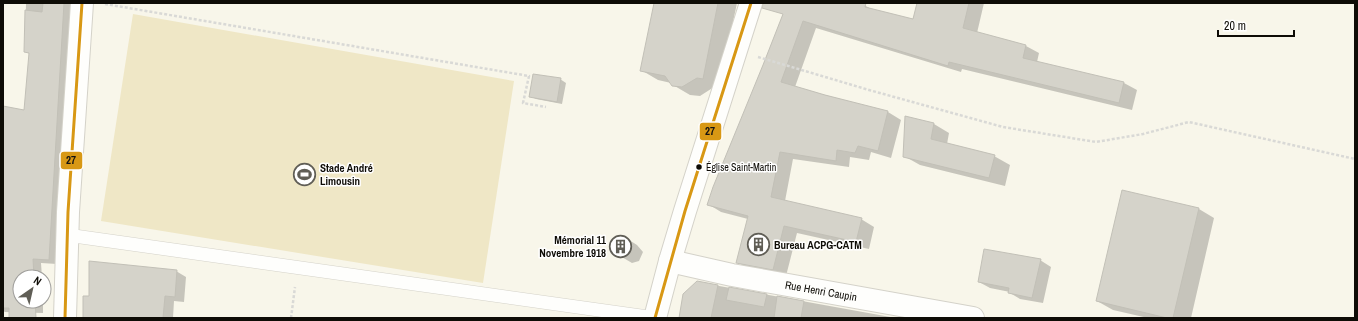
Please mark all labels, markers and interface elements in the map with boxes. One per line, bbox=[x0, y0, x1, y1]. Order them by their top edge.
scale bar bbox=[1218, 12, 1294, 38]
text: 20 m bbox=[1224, 18, 1246, 34]
line badge: 27 bbox=[699, 122, 722, 141]
text: 27 bbox=[705, 124, 715, 138]
line badge: 27 bbox=[60, 151, 83, 170]
text: 27 bbox=[66, 153, 76, 167]
sports icon: Stade André Limousin bbox=[291, 161, 317, 187]
place label: Stade André Limousin bbox=[320, 161, 373, 188]
place label: Église Saint-Martin bbox=[706, 161, 776, 174]
marker: Église Saint-Martin bbox=[694, 162, 704, 172]
building icon: Bureau ACPG-CATM bbox=[746, 232, 772, 258]
place label: Mémorial 11 Novembre 1918 bbox=[539, 233, 606, 260]
building icon: Mémorial 11 Novembre 1918 bbox=[608, 233, 634, 259]
place label: Bureau ACPG-CATM bbox=[774, 238, 862, 252]
north arrow bbox=[12, 269, 52, 309]
text: N bbox=[31, 273, 44, 288]
street label: Rue Henri Caupin bbox=[784, 278, 858, 304]

